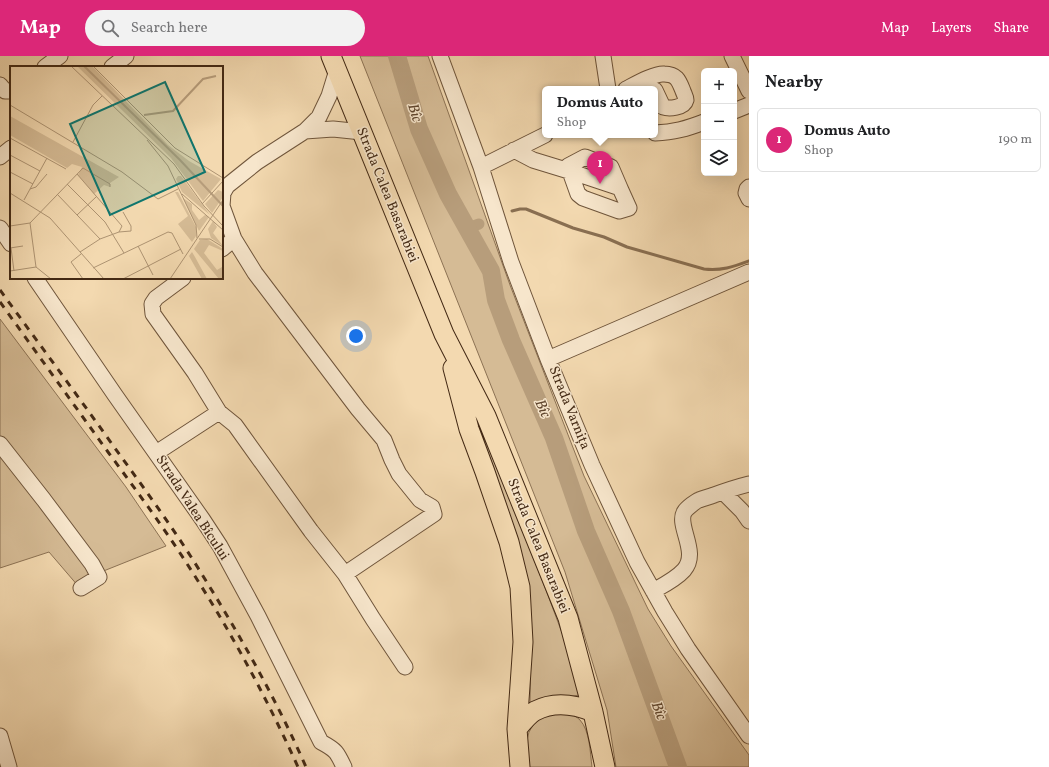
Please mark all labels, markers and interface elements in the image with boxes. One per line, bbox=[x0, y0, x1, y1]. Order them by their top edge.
search box bbox=[85, 10, 365, 46]
text: Map bbox=[20, 15, 61, 41]
icon: search bbox=[99, 17, 121, 39]
text: Search here bbox=[131, 18, 208, 39]
text: Map bbox=[881, 19, 909, 38]
text: Layers bbox=[931, 19, 971, 38]
text: Share bbox=[993, 19, 1029, 38]
inset map bbox=[10, 66, 223, 279]
map controls bbox=[701, 68, 737, 176]
button: + bbox=[701, 68, 737, 104]
text: Nearby bbox=[765, 71, 823, 94]
popup bbox=[542, 86, 658, 138]
text: Domus Auto bbox=[557, 93, 643, 114]
water label: Bîc bbox=[401, 101, 427, 125]
button: − bbox=[701, 104, 737, 140]
text: Shop bbox=[557, 114, 586, 132]
text: Domus Auto bbox=[804, 121, 890, 142]
street label: Strada Calea Basarabiei bbox=[351, 125, 423, 265]
text: 1 bbox=[776, 131, 782, 149]
text: 190 m bbox=[998, 131, 1032, 149]
button: layers bbox=[701, 140, 737, 176]
text: Shop bbox=[804, 142, 833, 160]
pin: 1 bbox=[587, 151, 613, 184]
your location bbox=[346, 326, 366, 346]
street label: Strada Varnița bbox=[544, 363, 594, 453]
water label: Bîc bbox=[529, 396, 556, 422]
street label: Strada Valea Bîcului bbox=[151, 452, 233, 564]
street label: Strada Calea Basarabiei bbox=[502, 476, 574, 616]
water label: Bîc bbox=[645, 699, 671, 724]

